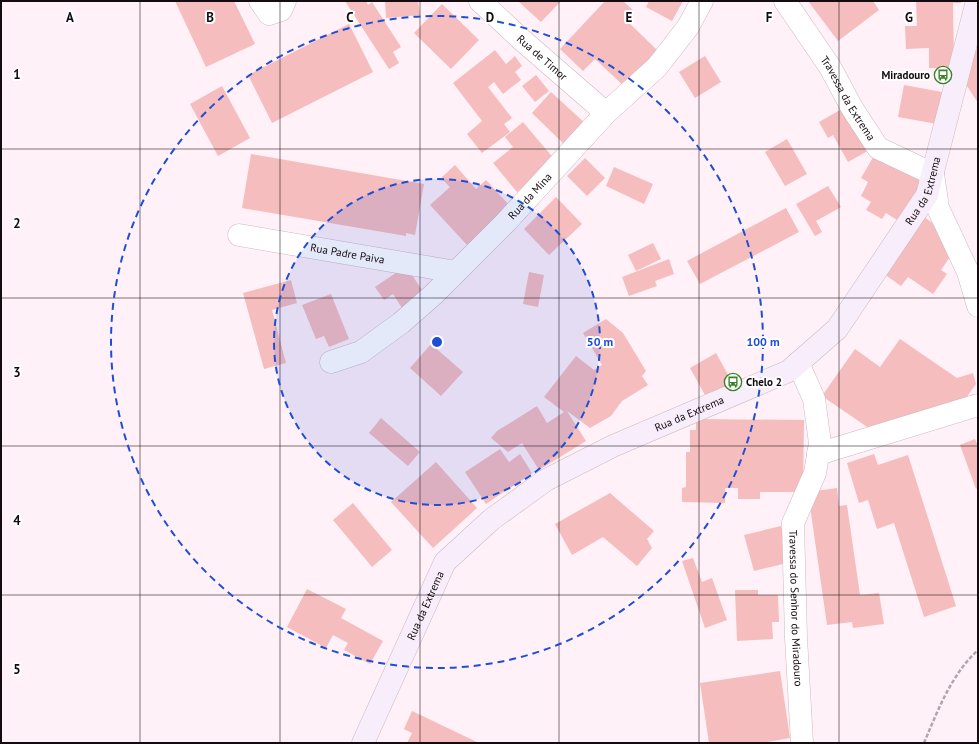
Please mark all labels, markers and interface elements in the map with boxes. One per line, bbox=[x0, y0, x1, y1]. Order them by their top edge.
text: A bbox=[66, 9, 74, 26]
text: B bbox=[206, 9, 214, 26]
text: C bbox=[346, 9, 354, 26]
text: D bbox=[486, 9, 494, 26]
text: E bbox=[626, 9, 633, 26]
text: F bbox=[766, 9, 773, 26]
text: G bbox=[905, 9, 913, 26]
street label: Rua de Timor bbox=[514, 32, 571, 83]
street label: Travessa da Extrema bbox=[818, 53, 878, 143]
bus stop icon: Miradouro bbox=[933, 65, 953, 85]
text: 1 bbox=[13, 66, 21, 83]
place label: Miradouro bbox=[881, 68, 930, 82]
street label: Rua da Extrema bbox=[902, 155, 944, 228]
street label: Rua da Mina bbox=[505, 170, 555, 222]
text: 2 bbox=[13, 215, 21, 232]
street label: Rua Padre Paiva bbox=[309, 240, 386, 267]
text: 50 m bbox=[587, 334, 613, 349]
text: 100 m bbox=[746, 334, 780, 349]
centre of rings bbox=[430, 335, 444, 349]
text: 3 bbox=[13, 364, 21, 381]
bus stop icon: Chelo 2 bbox=[723, 372, 743, 392]
place label: Chelo 2 bbox=[746, 375, 782, 389]
street label: Rua da Extrema bbox=[652, 393, 726, 435]
text: 4 bbox=[13, 512, 21, 529]
street label: Travessa do Senhor do Miradouro bbox=[786, 530, 806, 687]
street label: Rua da Extrema bbox=[404, 569, 447, 642]
text: 5 bbox=[13, 661, 21, 678]

